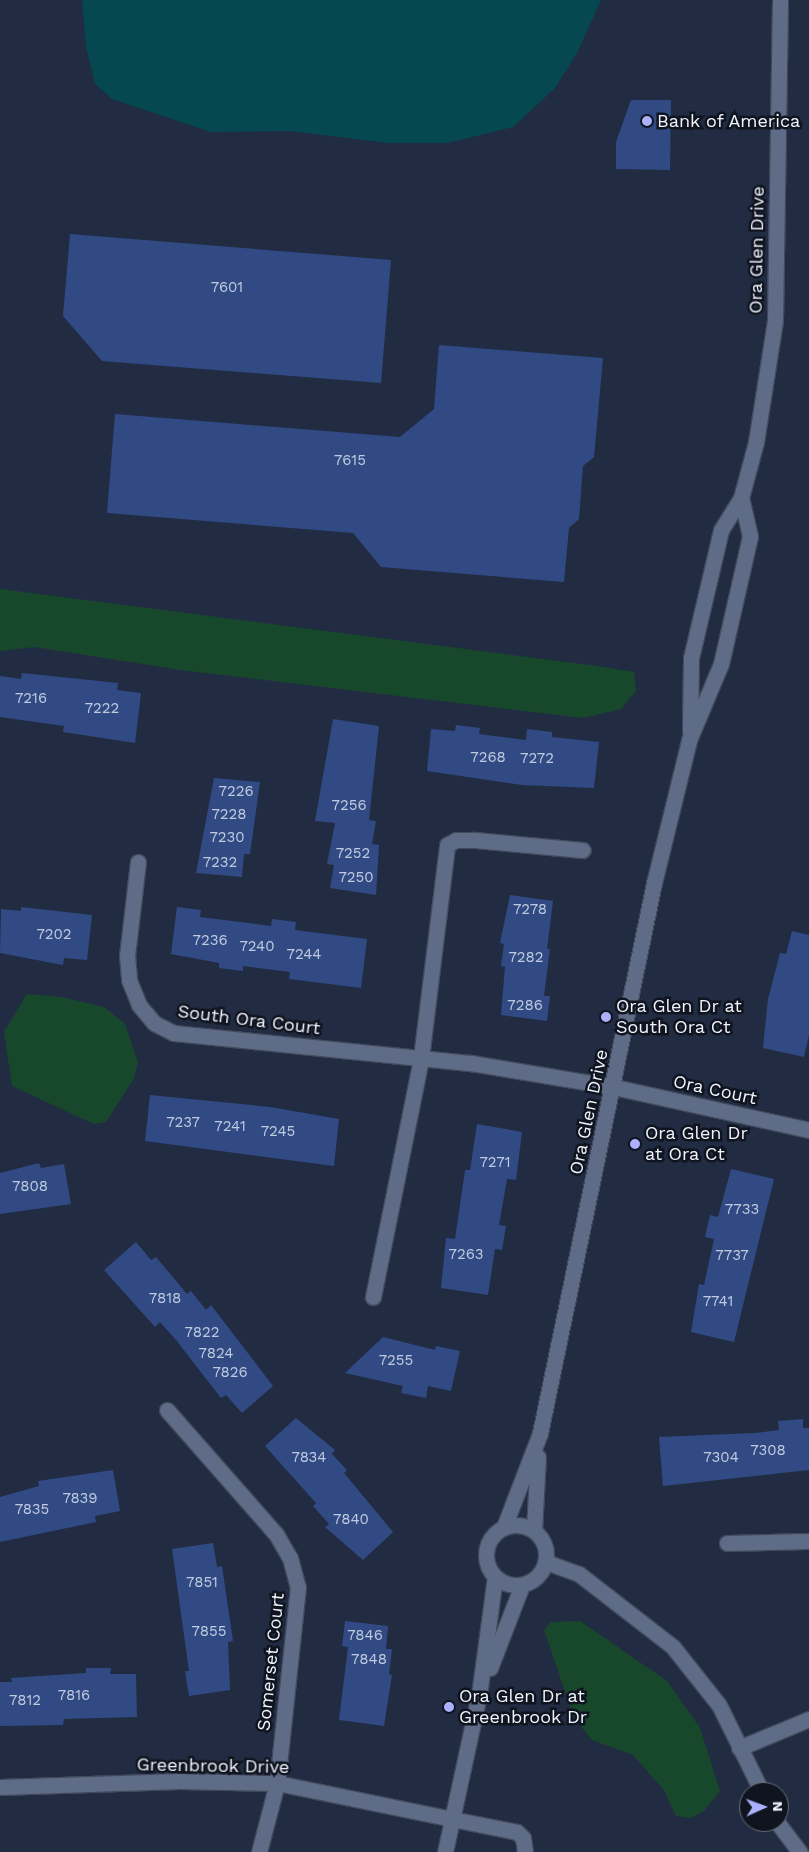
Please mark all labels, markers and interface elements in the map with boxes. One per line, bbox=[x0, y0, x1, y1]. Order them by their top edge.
place label: Bank of America bbox=[657, 110, 802, 132]
marker: Bank of America bbox=[641, 115, 653, 127]
street label: Ora Glen Drive bbox=[745, 186, 769, 314]
house number: 7601 bbox=[211, 279, 243, 297]
house number: 7615 bbox=[334, 452, 366, 470]
house number: 7216 bbox=[15, 690, 47, 708]
house number: 7222 bbox=[85, 700, 119, 718]
house number: 7268 bbox=[470, 749, 506, 767]
house number: 7272 bbox=[520, 750, 554, 768]
house number: 7226 bbox=[218, 783, 254, 801]
house number: 7256 bbox=[331, 797, 367, 815]
house number: 7228 bbox=[211, 806, 247, 824]
house number: 7230 bbox=[209, 829, 245, 847]
house number: 7252 bbox=[336, 845, 370, 863]
house number: 7232 bbox=[203, 854, 237, 872]
house number: 7250 bbox=[338, 869, 374, 887]
house number: 7278 bbox=[513, 901, 547, 919]
house number: 7202 bbox=[36, 926, 72, 944]
house number: 7236 bbox=[192, 932, 228, 950]
house number: 7240 bbox=[239, 938, 275, 956]
house number: 7244 bbox=[286, 946, 322, 964]
house number: 7282 bbox=[508, 949, 544, 967]
place label: Ora Glen Dr at South Ora Ct bbox=[616, 996, 743, 1038]
house number: 7286 bbox=[507, 997, 543, 1015]
street label: South Ora Court bbox=[176, 1001, 322, 1039]
marker: Ora Glen Dr at South Ora Ct bbox=[600, 1011, 612, 1023]
street label: Ora Glen Drive bbox=[565, 1047, 613, 1177]
street label: Ora Court bbox=[671, 1071, 759, 1109]
house number: 7237 bbox=[166, 1114, 200, 1132]
house number: 7241 bbox=[214, 1118, 246, 1136]
house number: 7245 bbox=[261, 1123, 295, 1141]
place label: Ora Glen Dr at Ora Ct bbox=[645, 1123, 748, 1166]
marker: Ora Glen Dr at Ora Ct bbox=[629, 1138, 641, 1150]
house number: 7271 bbox=[479, 1154, 511, 1172]
house number: 7808 bbox=[12, 1178, 48, 1196]
house number: 7733 bbox=[725, 1201, 759, 1219]
house number: 7263 bbox=[448, 1246, 484, 1264]
house number: 7737 bbox=[715, 1247, 749, 1265]
house number: 7818 bbox=[149, 1290, 181, 1308]
house number: 7741 bbox=[703, 1293, 733, 1311]
house number: 7822 bbox=[185, 1324, 219, 1342]
house number: 7824 bbox=[199, 1345, 233, 1363]
house number: 7255 bbox=[379, 1352, 413, 1370]
house number: 7826 bbox=[212, 1364, 248, 1382]
house number: 7308 bbox=[750, 1442, 786, 1460]
house number: 7834 bbox=[292, 1449, 326, 1467]
house number: 7304 bbox=[703, 1449, 739, 1467]
house number: 7839 bbox=[62, 1490, 98, 1508]
house number: 7835 bbox=[15, 1501, 49, 1519]
house number: 7840 bbox=[333, 1511, 369, 1529]
house number: 7851 bbox=[186, 1574, 218, 1592]
street label: Somerset Court bbox=[253, 1592, 289, 1732]
house number: 7855 bbox=[192, 1623, 226, 1641]
house number: 7846 bbox=[347, 1627, 383, 1645]
house number: 7848 bbox=[351, 1651, 387, 1669]
place label: Ora Glen Dr at Greenbrook Dr bbox=[459, 1686, 588, 1728]
house number: 7816 bbox=[58, 1687, 90, 1705]
house number: 7812 bbox=[9, 1692, 41, 1710]
marker: Ora Glen Dr at Greenbrook Dr bbox=[443, 1701, 455, 1713]
street label: Greenbrook Drive bbox=[136, 1754, 290, 1778]
north arrow bbox=[739, 1782, 789, 1832]
text: N bbox=[770, 1801, 786, 1812]

